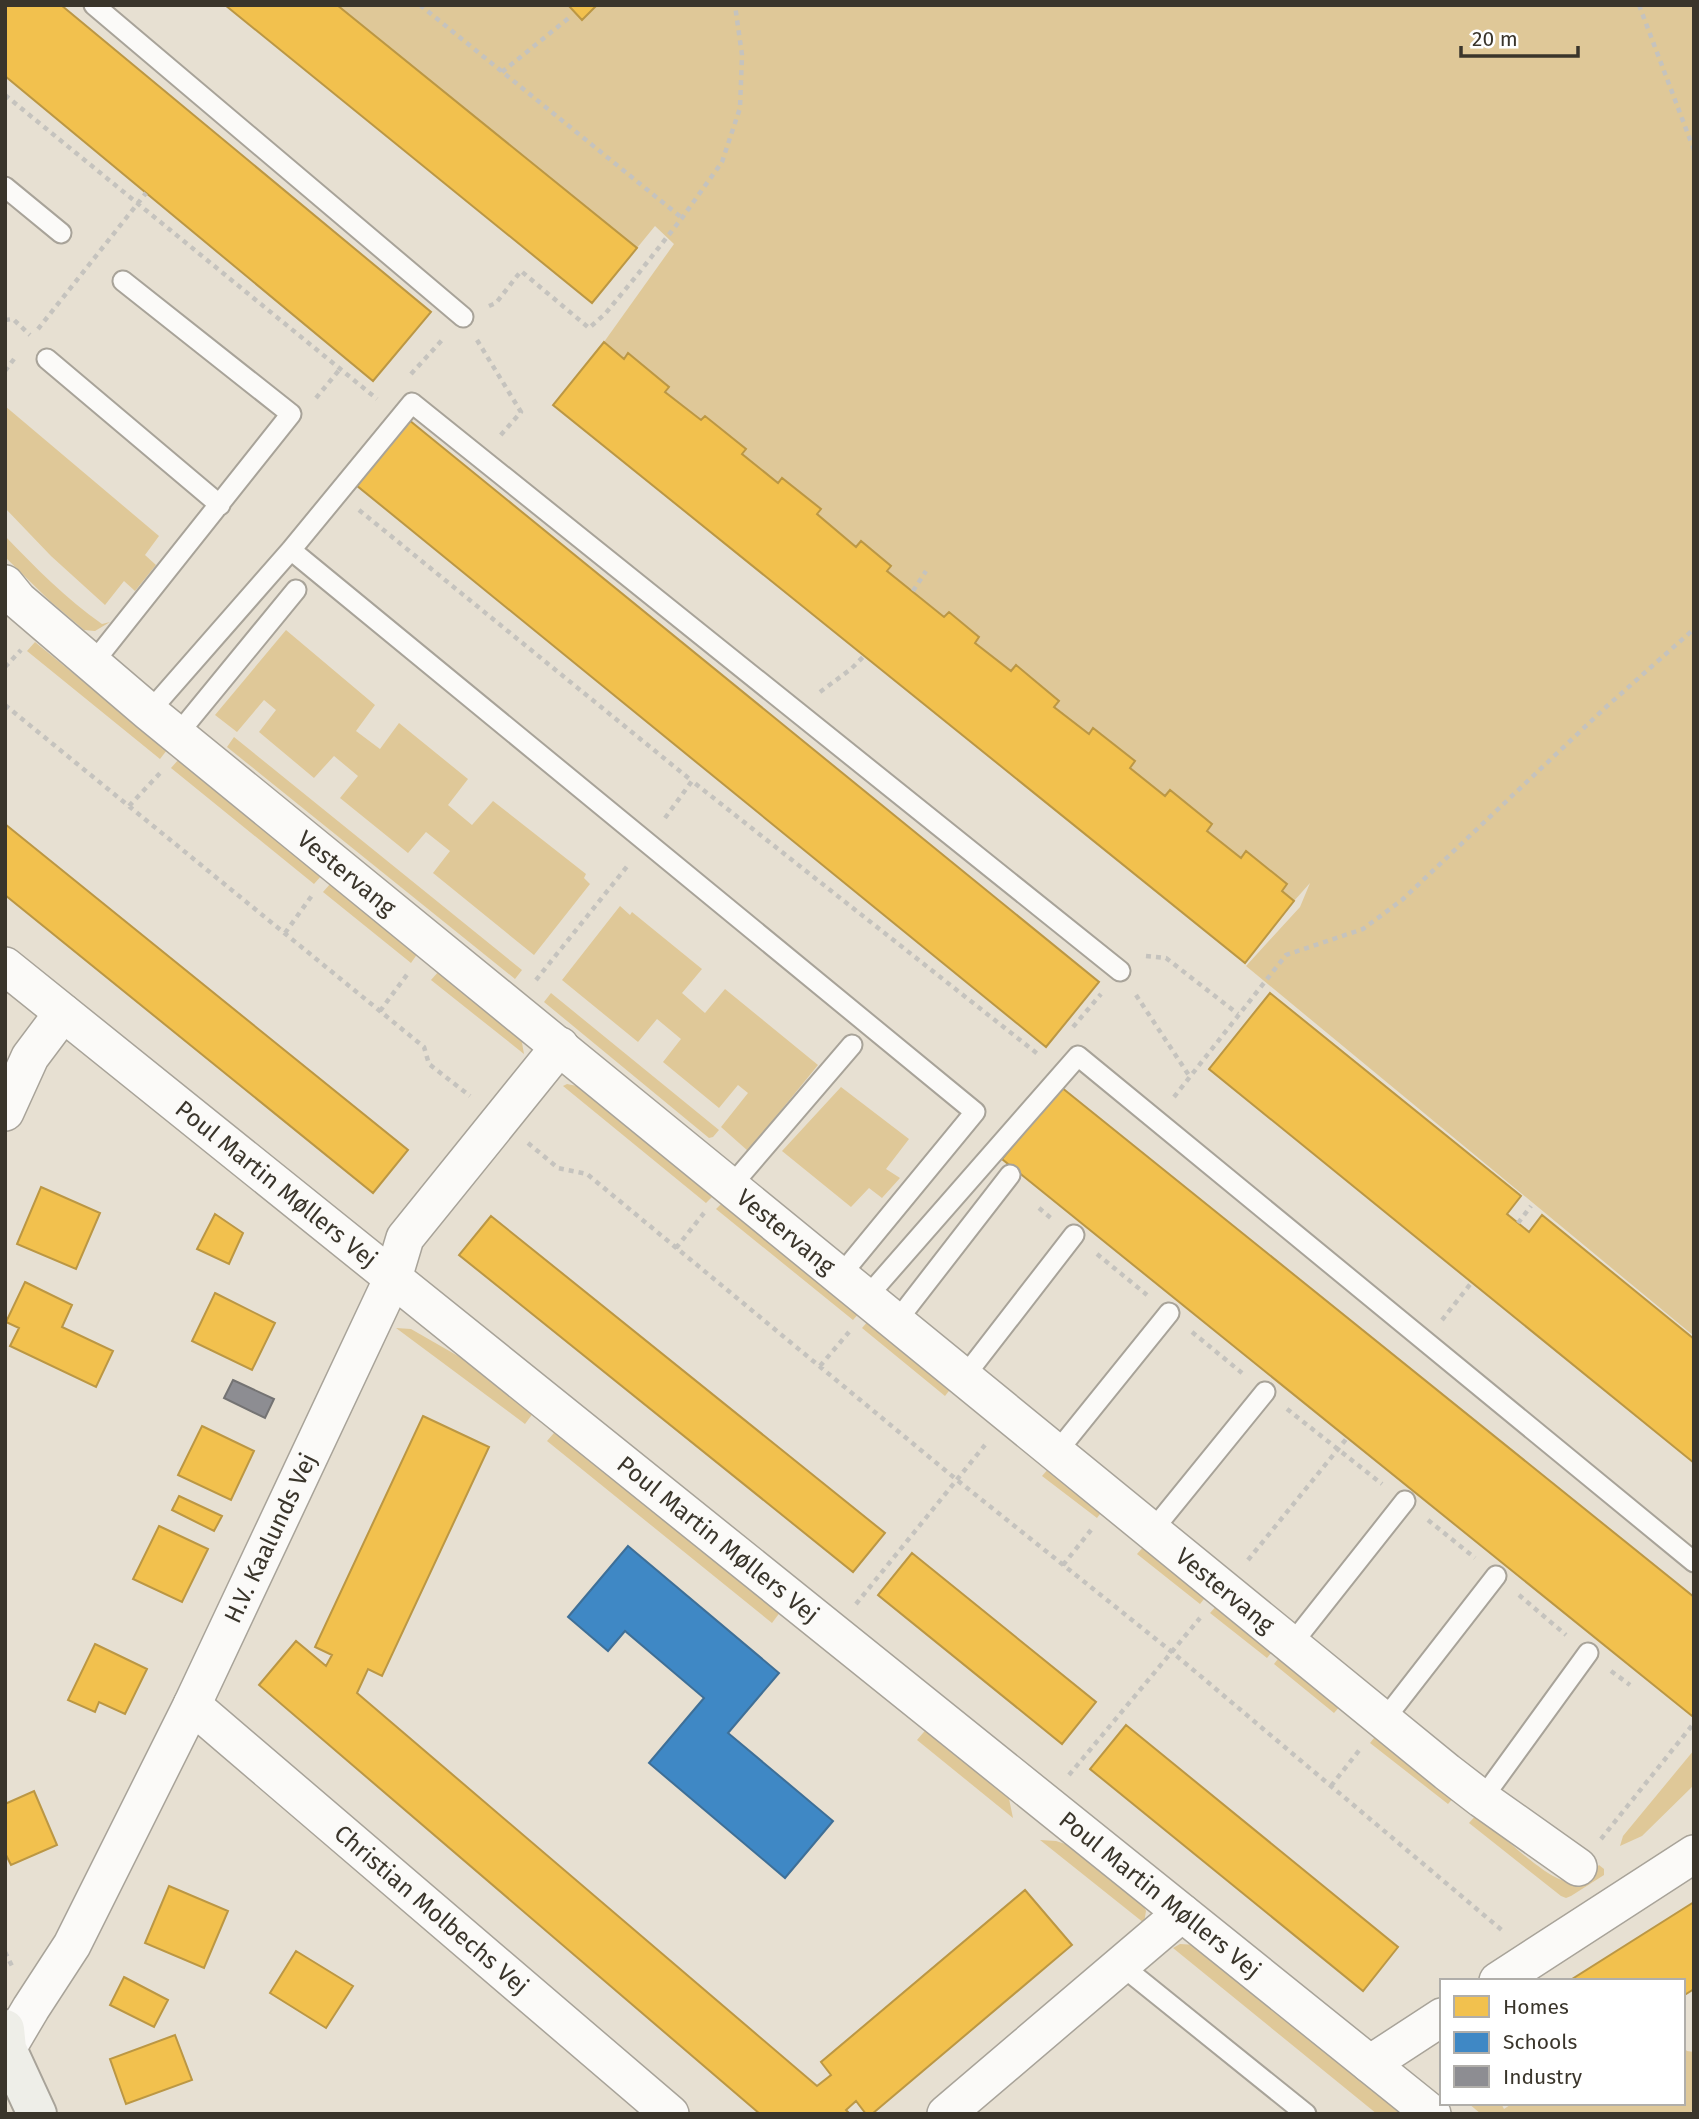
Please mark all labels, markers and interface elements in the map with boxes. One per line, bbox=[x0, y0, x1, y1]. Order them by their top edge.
scale bar bbox=[1461, 14, 1578, 58]
text: 20 m bbox=[1472, 26, 1518, 52]
street label: Vestervang bbox=[292, 825, 402, 922]
street label: Poul Martin Møllers Vej bbox=[170, 1095, 382, 1274]
street label: Vestervang bbox=[731, 1184, 841, 1281]
street label: H.V. Kaalunds Vej bbox=[219, 1449, 323, 1628]
street label: Poul Martin Møllers Vej bbox=[612, 1450, 824, 1629]
street label: Vestervang bbox=[1170, 1542, 1280, 1639]
street label: Poul Martin Møllers Vej bbox=[1053, 1806, 1266, 1984]
street label: Christian Molbechs Vej bbox=[329, 1819, 534, 2001]
legend bbox=[1440, 1979, 1685, 2105]
text: Homes bbox=[1503, 1994, 1569, 2020]
text: Schools bbox=[1503, 2029, 1577, 2055]
text: Industry bbox=[1503, 2064, 1583, 2090]

